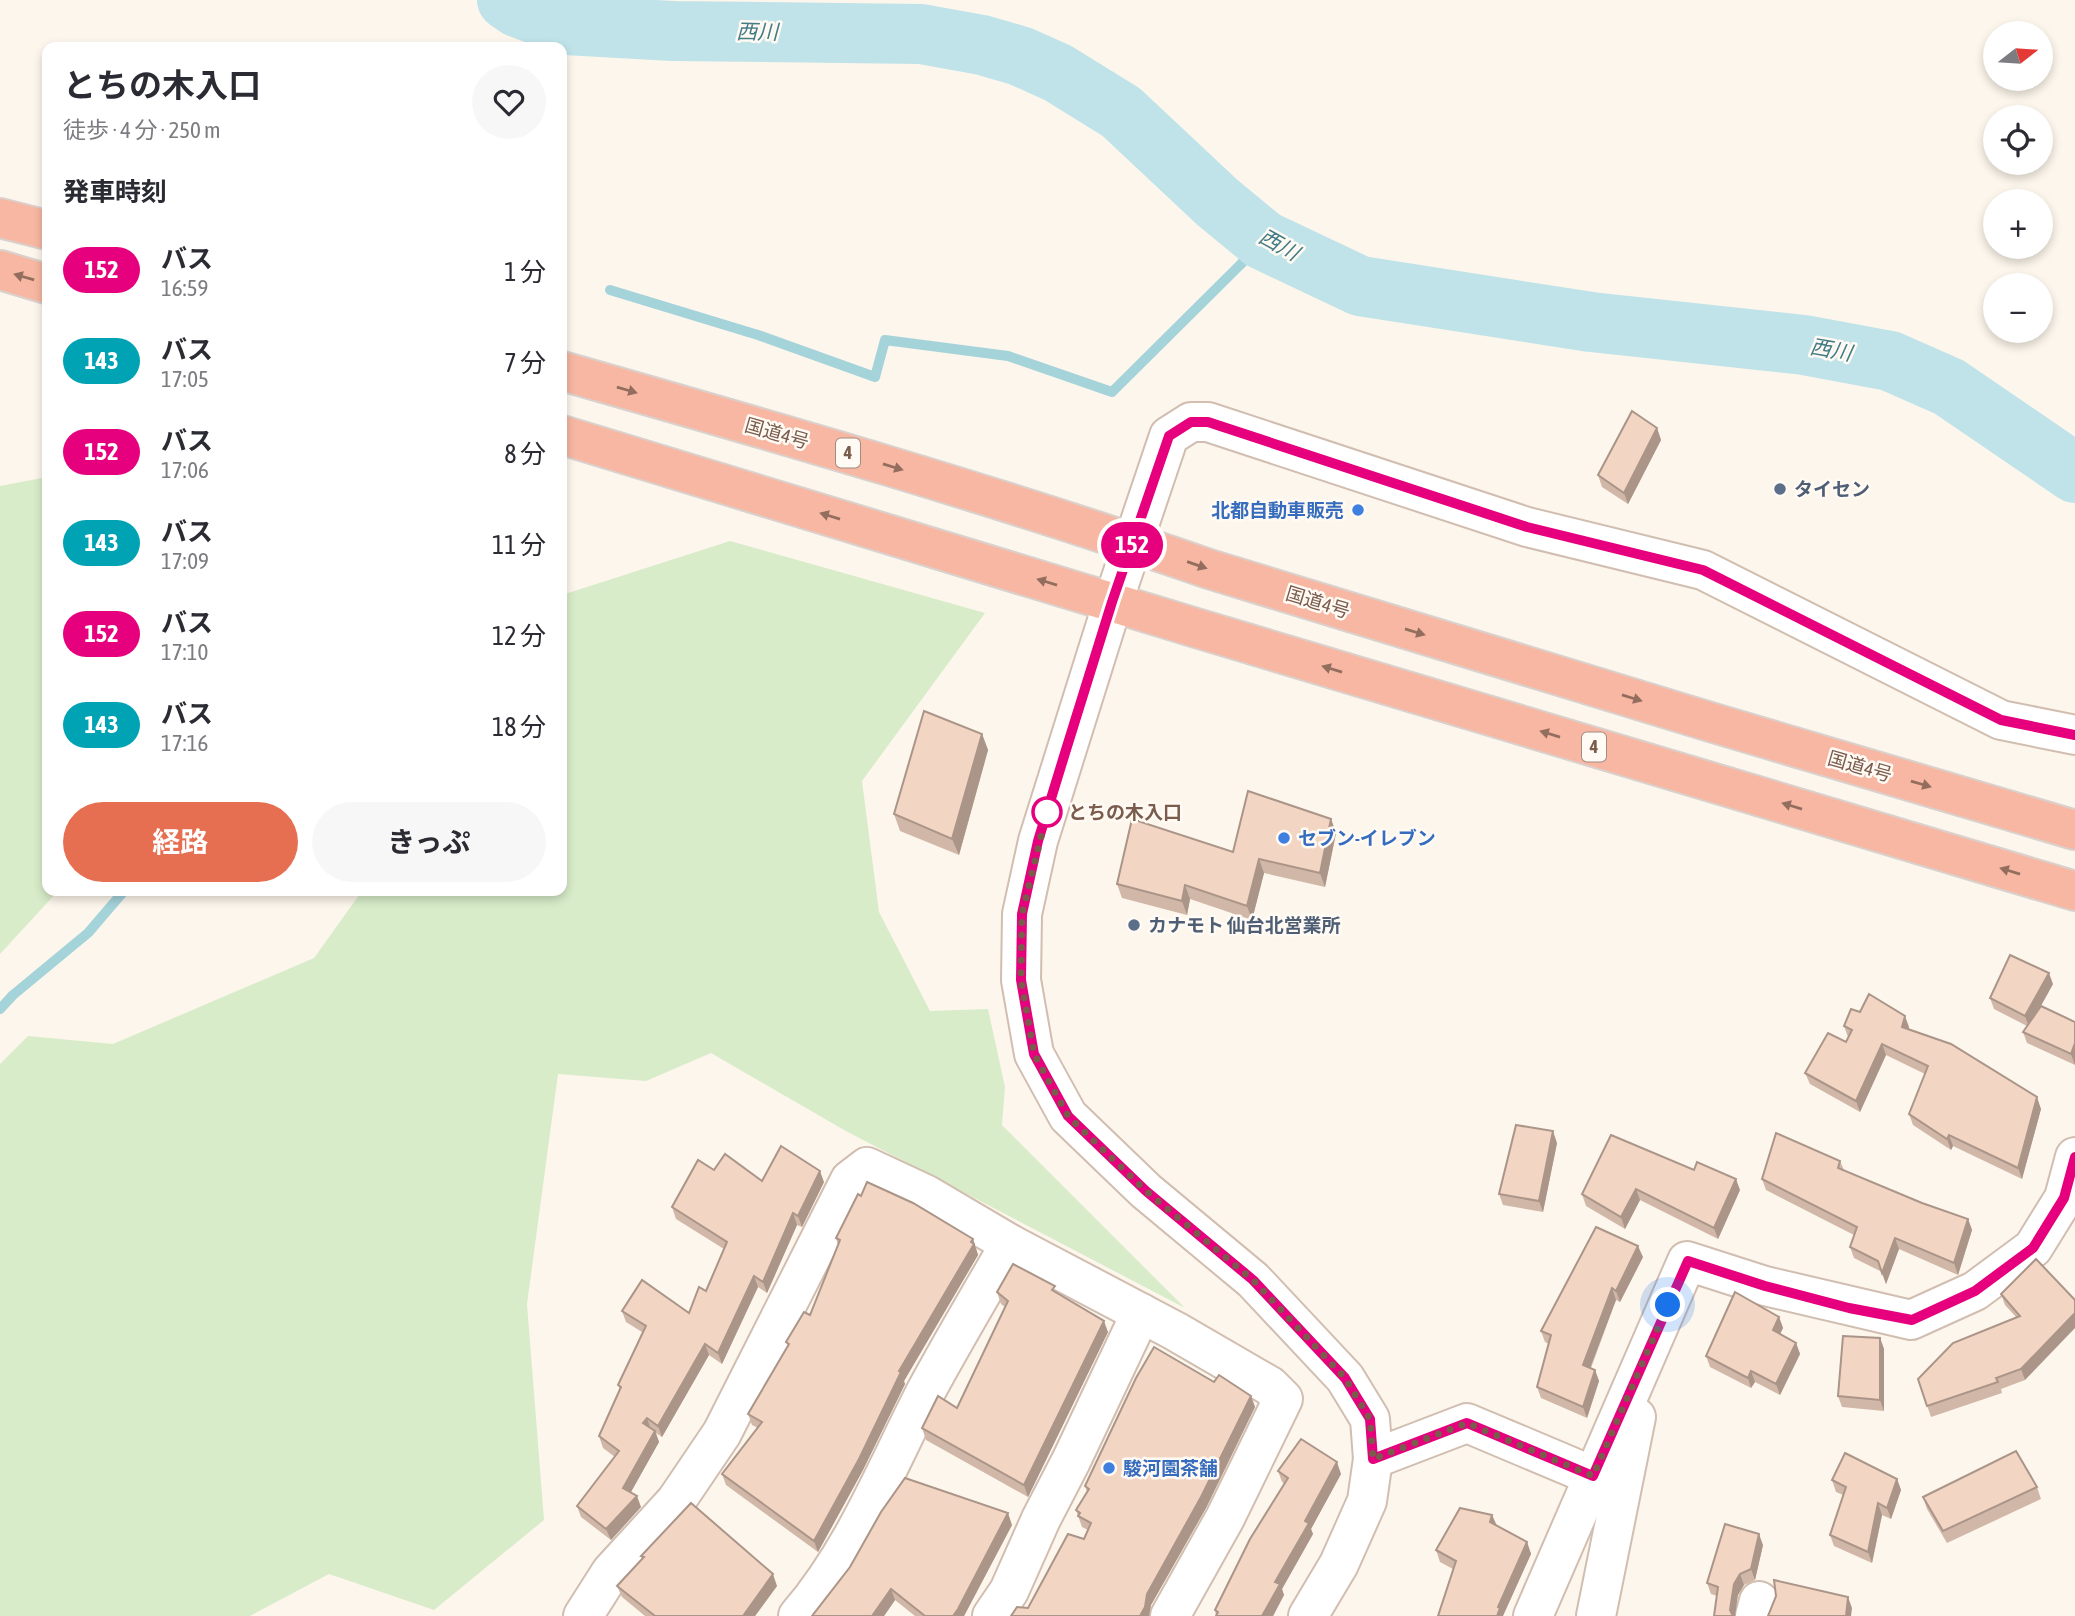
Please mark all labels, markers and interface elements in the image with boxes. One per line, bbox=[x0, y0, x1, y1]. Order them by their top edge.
water label: 西川 bbox=[736, 19, 780, 43]
north arrow bbox=[1983, 21, 2053, 91]
map controls bbox=[1983, 21, 2053, 343]
button: heart bbox=[472, 65, 546, 139]
text: とちの木入口 bbox=[63, 66, 261, 104]
button: locate bbox=[1983, 105, 2053, 175]
text: 徒歩 · 4 分 · 250 m bbox=[63, 117, 221, 143]
text: 発車時刻 bbox=[63, 177, 167, 207]
button: + bbox=[1983, 189, 2053, 259]
water label: 西川 bbox=[1255, 223, 1305, 266]
text: バス bbox=[161, 244, 213, 274]
text: 152 bbox=[85, 256, 118, 283]
text: 1 分 bbox=[504, 257, 546, 287]
one-way arrow bbox=[13, 272, 34, 282]
button: − bbox=[1983, 273, 2053, 343]
text: 16:59 bbox=[161, 275, 208, 301]
water label: 西川 bbox=[1808, 334, 1856, 365]
text: バス bbox=[161, 335, 213, 365]
text: 143 bbox=[85, 347, 118, 374]
text: 7 分 bbox=[504, 348, 546, 378]
text: 17:05 bbox=[161, 366, 209, 392]
one-way arrow bbox=[617, 385, 638, 395]
street label: 国道4号 bbox=[742, 413, 812, 453]
text: バス bbox=[161, 426, 213, 456]
text: 152 bbox=[85, 438, 118, 465]
road number: 4 bbox=[836, 438, 860, 467]
text: 8 分 bbox=[504, 439, 546, 469]
text: 17:06 bbox=[161, 457, 209, 483]
one-way arrow bbox=[882, 463, 903, 473]
place label: タイセン bbox=[1794, 478, 1870, 500]
marker: タイセン bbox=[1772, 481, 1788, 497]
place label: 北都自動車販売 bbox=[1211, 499, 1344, 521]
marker: 北都自動車販売 bbox=[1350, 502, 1366, 518]
one-way arrow bbox=[819, 510, 840, 521]
text: バス bbox=[161, 517, 213, 547]
line badge: 152 bbox=[1092, 522, 1172, 568]
text: 143 bbox=[85, 529, 118, 556]
text: 11 分 bbox=[492, 530, 546, 560]
text: 152 bbox=[1115, 531, 1149, 558]
text: 17:09 bbox=[161, 548, 209, 574]
one-way arrow bbox=[1187, 560, 1208, 571]
one-way arrow bbox=[1037, 577, 1058, 587]
street label: 国道4号 bbox=[1283, 582, 1353, 622]
text: バス bbox=[161, 608, 213, 638]
text: 152 bbox=[85, 620, 118, 647]
text: 12 分 bbox=[492, 621, 546, 651]
one-way arrow bbox=[1404, 627, 1425, 637]
text: 17:10 bbox=[161, 639, 208, 665]
one-way arrow bbox=[1321, 663, 1342, 673]
one-way arrow bbox=[1622, 694, 1643, 704]
text: バス bbox=[161, 699, 213, 729]
text: 143 bbox=[85, 711, 118, 738]
text: 18 分 bbox=[492, 712, 546, 742]
one-way arrow bbox=[1539, 728, 1560, 738]
text: 17:16 bbox=[161, 730, 208, 756]
road number: 4 bbox=[1582, 732, 1606, 762]
street label: 国道4号 bbox=[1825, 746, 1895, 786]
one-way arrow bbox=[1910, 780, 1931, 790]
marker: とちの木入口 bbox=[1032, 797, 1062, 827]
place label: とちの木入口 bbox=[1068, 801, 1182, 823]
one-way arrow bbox=[1781, 801, 1802, 811]
button: 経路 bbox=[63, 802, 298, 882]
button: きっぷ bbox=[312, 802, 546, 882]
place label: セブン-イレブン bbox=[1298, 827, 1436, 849]
marker: セブン-イレブン bbox=[1276, 830, 1292, 846]
one-way arrow bbox=[1999, 866, 2020, 876]
place label: カナモト 仙台北営業所 bbox=[1148, 914, 1341, 936]
marker: カナモト 仙台北営業所 bbox=[1126, 917, 1142, 933]
your location bbox=[1650, 1287, 1685, 1322]
place label: 駿河園茶舗 bbox=[1123, 1457, 1218, 1479]
marker: 駿河園茶舗 bbox=[1101, 1460, 1117, 1476]

